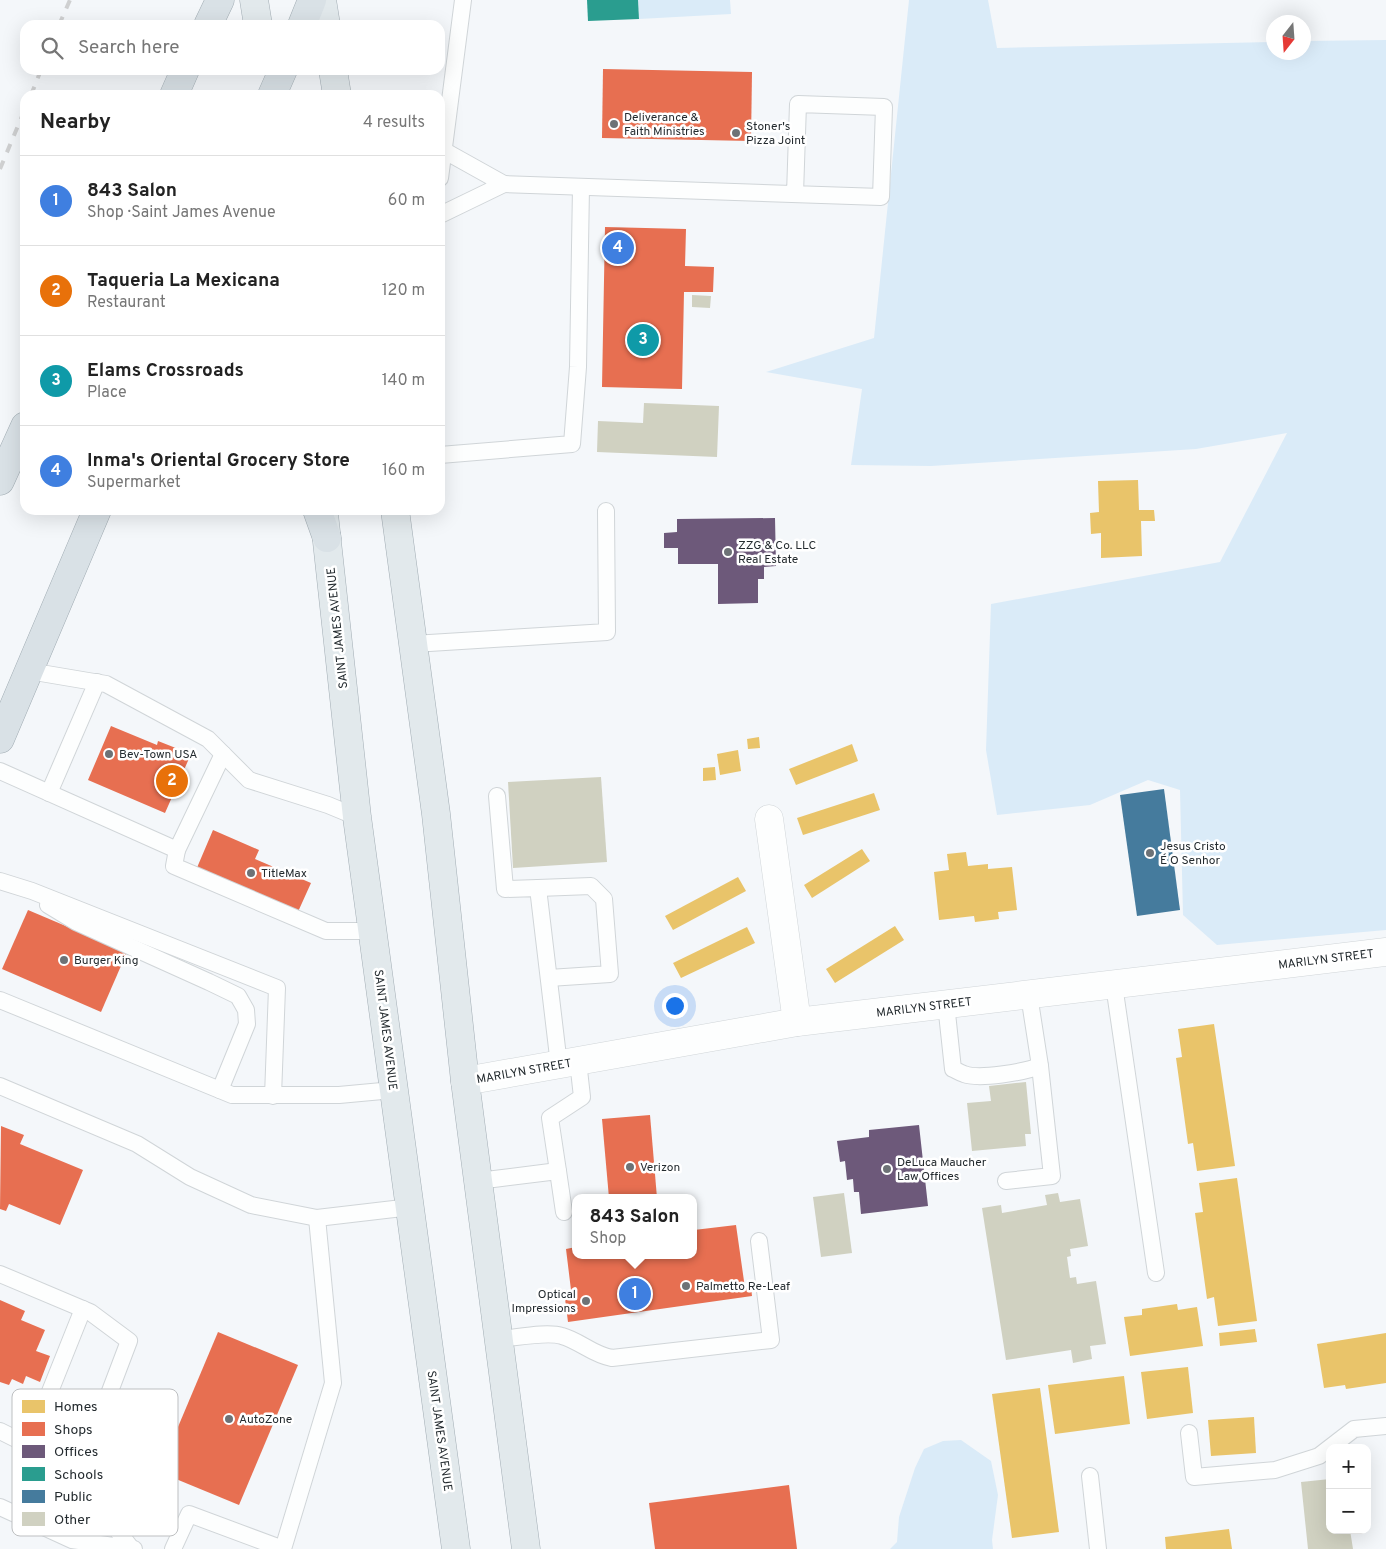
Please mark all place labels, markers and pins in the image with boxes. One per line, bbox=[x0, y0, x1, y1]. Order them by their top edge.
place label: Deliverance & Faith Ministries bbox=[624, 110, 705, 140]
marker: Deliverance & Faith Ministries bbox=[608, 118, 620, 130]
place label: Stoner's Pizza Joint bbox=[746, 119, 805, 149]
marker: Stoner's Pizza Joint bbox=[730, 127, 742, 139]
pin: 4 bbox=[602, 229, 634, 267]
pin: 3 bbox=[627, 321, 659, 359]
place label: ZZG & Co. LLC Real Estate bbox=[738, 538, 817, 568]
marker: ZZG & Co. LLC Real Estate bbox=[722, 546, 734, 558]
place label: Bev-Town USA bbox=[119, 747, 197, 763]
marker: Bev-Town USA bbox=[103, 748, 115, 760]
pin: 2 bbox=[156, 762, 188, 800]
place label: Jesus Cristo É O Senhor bbox=[1160, 839, 1226, 869]
marker: Jesus Cristo É O Senhor bbox=[1144, 847, 1156, 859]
place label: TitleMax bbox=[261, 866, 307, 882]
marker: TitleMax bbox=[245, 867, 257, 879]
place label: Burger King bbox=[74, 953, 139, 969]
marker: Burger King bbox=[58, 954, 70, 966]
place label: DeLuca Maucher Law Offices bbox=[897, 1155, 987, 1185]
place label: Verizon bbox=[640, 1160, 680, 1176]
marker: Verizon bbox=[624, 1161, 636, 1173]
marker: DeLuca Maucher Law Offices bbox=[881, 1163, 893, 1175]
pin: 1 bbox=[619, 1275, 651, 1313]
place label: Palmetto Re-Leaf bbox=[696, 1279, 790, 1295]
marker: Palmetto Re-Leaf bbox=[680, 1280, 692, 1292]
place label: Optical Impressions bbox=[512, 1287, 576, 1317]
marker: Optical Impressions bbox=[580, 1295, 592, 1307]
place label: AutoZone bbox=[239, 1412, 292, 1428]
marker: AutoZone bbox=[223, 1413, 235, 1425]

